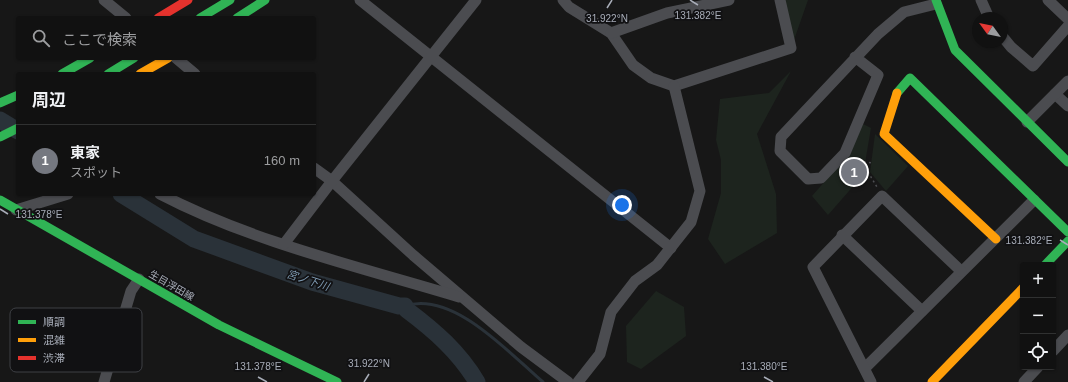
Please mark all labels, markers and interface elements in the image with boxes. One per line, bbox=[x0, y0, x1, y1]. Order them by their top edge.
text: 131.382°E bbox=[675, 10, 722, 21]
north arrow bbox=[972, 12, 1008, 48]
text: 31.922°N bbox=[586, 13, 628, 24]
search box bbox=[16, 16, 316, 60]
icon: search bbox=[30, 27, 52, 49]
text: ここで検索 bbox=[62, 31, 137, 48]
text: 周辺 bbox=[32, 91, 66, 110]
text: 東家 bbox=[70, 144, 100, 161]
text: 1 bbox=[41, 153, 49, 168]
text: 160 m bbox=[264, 153, 300, 168]
pin: 1 bbox=[841, 157, 867, 187]
text: スポット bbox=[70, 165, 122, 180]
your location bbox=[612, 195, 632, 215]
text: 131.378°E bbox=[16, 209, 63, 220]
text: 131.382°E bbox=[1006, 235, 1053, 246]
map controls bbox=[1020, 262, 1056, 370]
button: + bbox=[1020, 262, 1056, 298]
water label: 宮ノ下川 bbox=[285, 267, 332, 293]
street label: 生目浮田線 bbox=[147, 268, 196, 303]
button: − bbox=[1020, 298, 1056, 334]
legend bbox=[10, 308, 142, 372]
text: 順調 bbox=[43, 316, 65, 328]
text: 混雑 bbox=[43, 334, 65, 346]
button: locate bbox=[1020, 334, 1056, 370]
text: 渋滞 bbox=[43, 352, 65, 364]
text: 31.922°N bbox=[348, 358, 390, 369]
text: 131.378°E bbox=[235, 361, 282, 372]
text: 131.380°E bbox=[741, 361, 788, 372]

